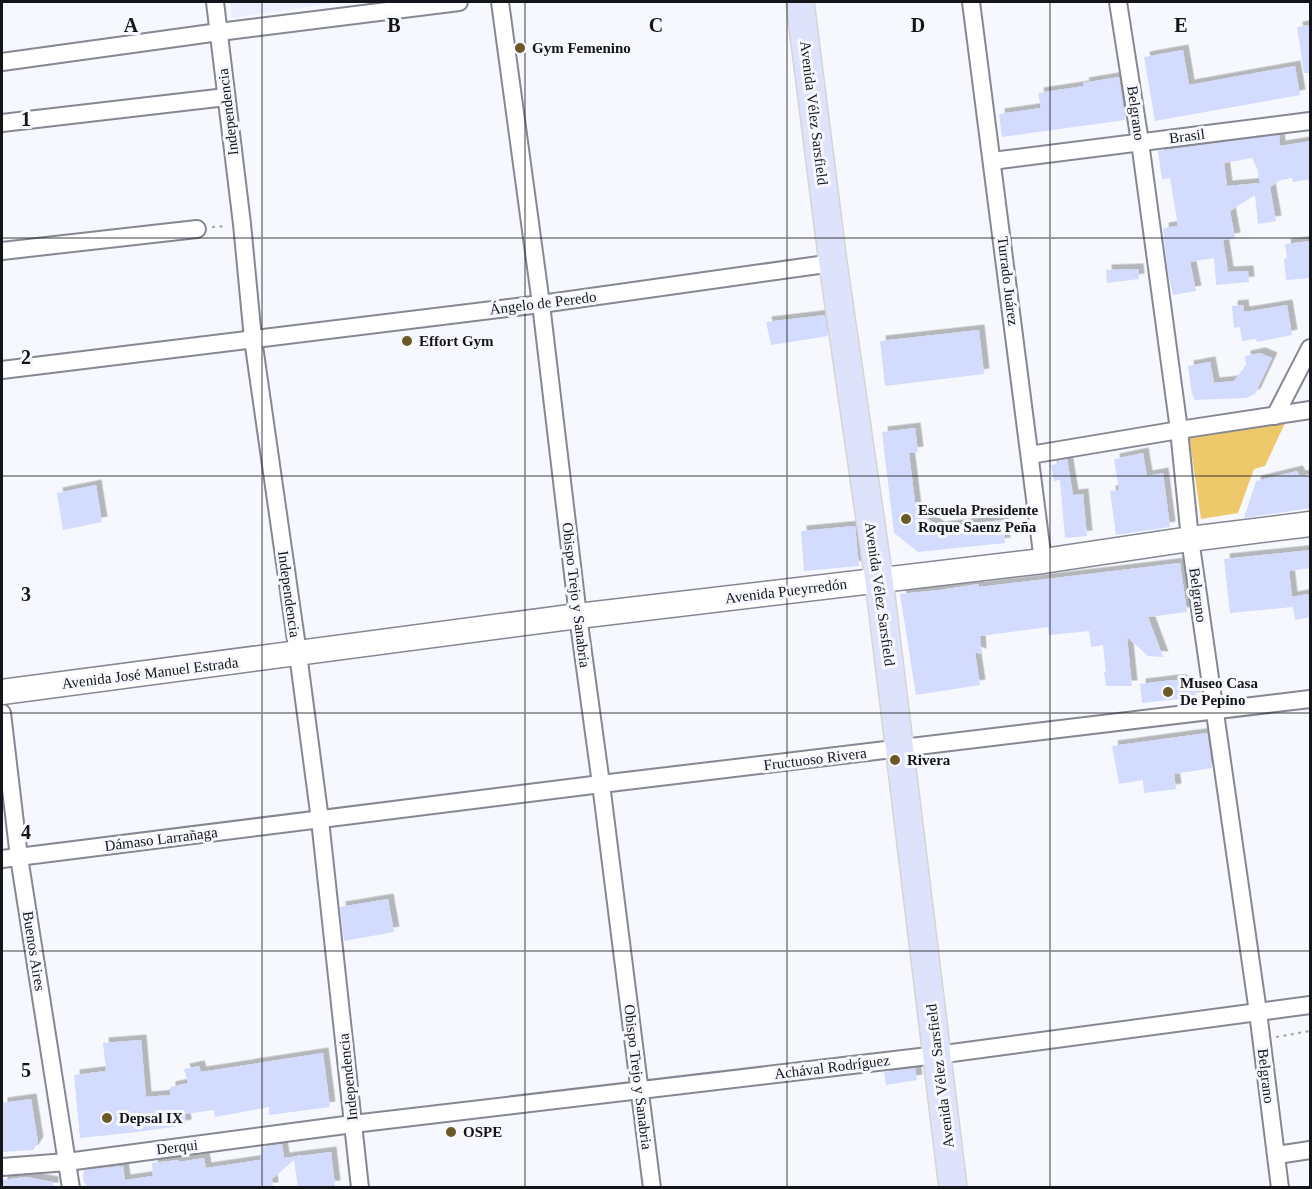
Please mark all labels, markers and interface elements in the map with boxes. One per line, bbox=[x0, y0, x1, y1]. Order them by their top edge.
text: A bbox=[124, 14, 139, 36]
text: B bbox=[387, 14, 401, 36]
text: C bbox=[649, 14, 663, 36]
text: D bbox=[911, 14, 925, 36]
text: E bbox=[1174, 14, 1188, 36]
place label: Gym Femenino bbox=[532, 40, 631, 56]
street label: Avenida Vélez Sarsfield bbox=[797, 40, 831, 187]
marker: Gym Femenino bbox=[513, 41, 527, 55]
street label: Independencia bbox=[215, 67, 241, 156]
street label: Belgrano bbox=[1124, 85, 1148, 141]
text: 1 bbox=[21, 108, 31, 130]
street label: Brasil bbox=[1168, 126, 1206, 146]
street label: Turrado Juárez bbox=[995, 235, 1021, 327]
street label: Ángelo de Peredo bbox=[489, 289, 597, 317]
place label: Effort Gym bbox=[419, 333, 494, 349]
marker: Effort Gym bbox=[400, 334, 414, 348]
text: 2 bbox=[21, 346, 31, 368]
place label: Escuela Presidente Roque Saenz Peña bbox=[918, 502, 1038, 535]
marker: Escuela Presidente Roque Saenz Peña bbox=[899, 512, 913, 526]
street label: Obispo Trejo y Sanabria bbox=[559, 521, 593, 669]
street label: Avenida Vélez Sarsfield bbox=[862, 521, 898, 668]
street label: Independencia bbox=[275, 550, 303, 639]
street label: Belgrano bbox=[1186, 567, 1210, 623]
street label: Avenida Pueyrredón bbox=[724, 576, 848, 606]
text: 3 bbox=[21, 583, 31, 605]
street label: Avenida José Manuel Estrada bbox=[61, 654, 239, 692]
place label: Museo Casa De Pepino bbox=[1180, 675, 1258, 708]
marker: Museo Casa De Pepino bbox=[1161, 685, 1175, 699]
street label: Fructuoso Rivera bbox=[763, 745, 868, 773]
place label: Rivera bbox=[907, 752, 951, 768]
marker: Rivera bbox=[888, 753, 902, 767]
text: 4 bbox=[21, 821, 31, 843]
street label: Dámaso Larrañaga bbox=[104, 824, 219, 854]
street label: Buenos Aires bbox=[20, 910, 48, 992]
street label: Avenida Vélez Sarsfield bbox=[923, 1002, 957, 1149]
street label: Obispo Trejo y Sanabria bbox=[621, 1003, 655, 1151]
street label: Independencia bbox=[335, 1032, 361, 1121]
street label: Belgrano bbox=[1255, 1048, 1277, 1104]
street label: Achával Rodríguez bbox=[773, 1052, 891, 1082]
text: 5 bbox=[21, 1059, 31, 1081]
place label: Depsal IX bbox=[119, 1110, 183, 1126]
marker: Depsal IX bbox=[100, 1111, 114, 1125]
place label: OSPE bbox=[463, 1124, 502, 1140]
marker: OSPE bbox=[444, 1125, 458, 1139]
street label: Derqui bbox=[155, 1137, 199, 1157]

